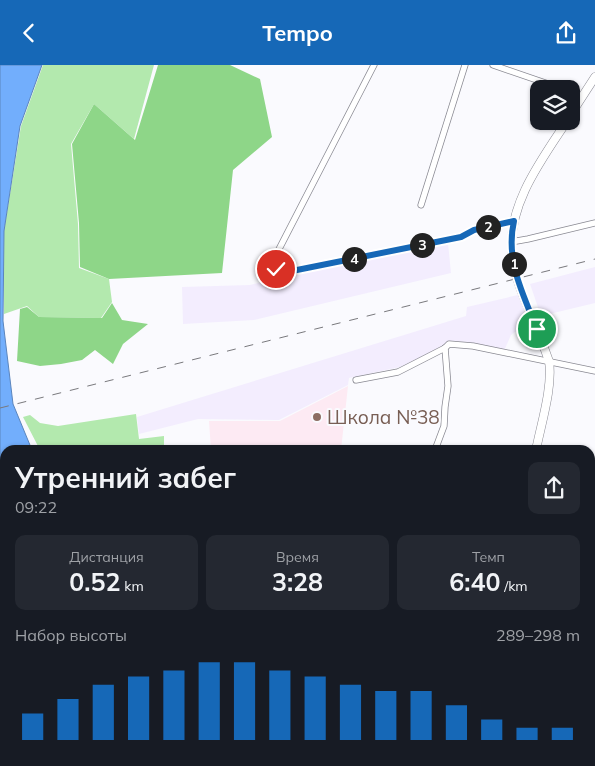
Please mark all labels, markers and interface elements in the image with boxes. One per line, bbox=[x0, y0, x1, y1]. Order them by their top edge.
icon: back bbox=[15, 19, 43, 47]
text: Tempo bbox=[262, 19, 333, 47]
icon: share bbox=[552, 19, 580, 47]
map controls bbox=[530, 80, 580, 130]
button: layers bbox=[530, 80, 580, 130]
pin: 2 bbox=[476, 215, 500, 239]
text: 2 bbox=[484, 218, 493, 236]
pin: 3 bbox=[410, 233, 434, 257]
text: 3 bbox=[418, 236, 427, 254]
pin: 4 bbox=[342, 247, 366, 271]
pin bbox=[255, 248, 297, 290]
text: 4 bbox=[350, 250, 359, 268]
pin: 1 bbox=[502, 251, 526, 277]
icon: check bbox=[262, 255, 290, 283]
text: 1 bbox=[510, 255, 519, 273]
pin bbox=[516, 308, 558, 350]
icon: arrive bbox=[523, 315, 551, 343]
place label: Школа №38 bbox=[327, 405, 440, 429]
marker: Школа №38 bbox=[311, 411, 323, 423]
text: Утренний забег bbox=[15, 460, 236, 495]
button: share bbox=[528, 462, 580, 514]
text: 09:22 bbox=[15, 497, 57, 517]
text: Дистанция bbox=[69, 548, 144, 566]
text: Время bbox=[276, 548, 319, 566]
text: Темп bbox=[472, 548, 505, 566]
text: 0.52 bbox=[69, 566, 121, 597]
text: 3:28 bbox=[272, 566, 323, 597]
text: 6:40 bbox=[449, 566, 501, 597]
text: km bbox=[121, 577, 144, 595]
text: /km bbox=[501, 577, 528, 595]
text: Набор высоты bbox=[15, 625, 127, 645]
text: 289–298 m bbox=[496, 625, 580, 645]

